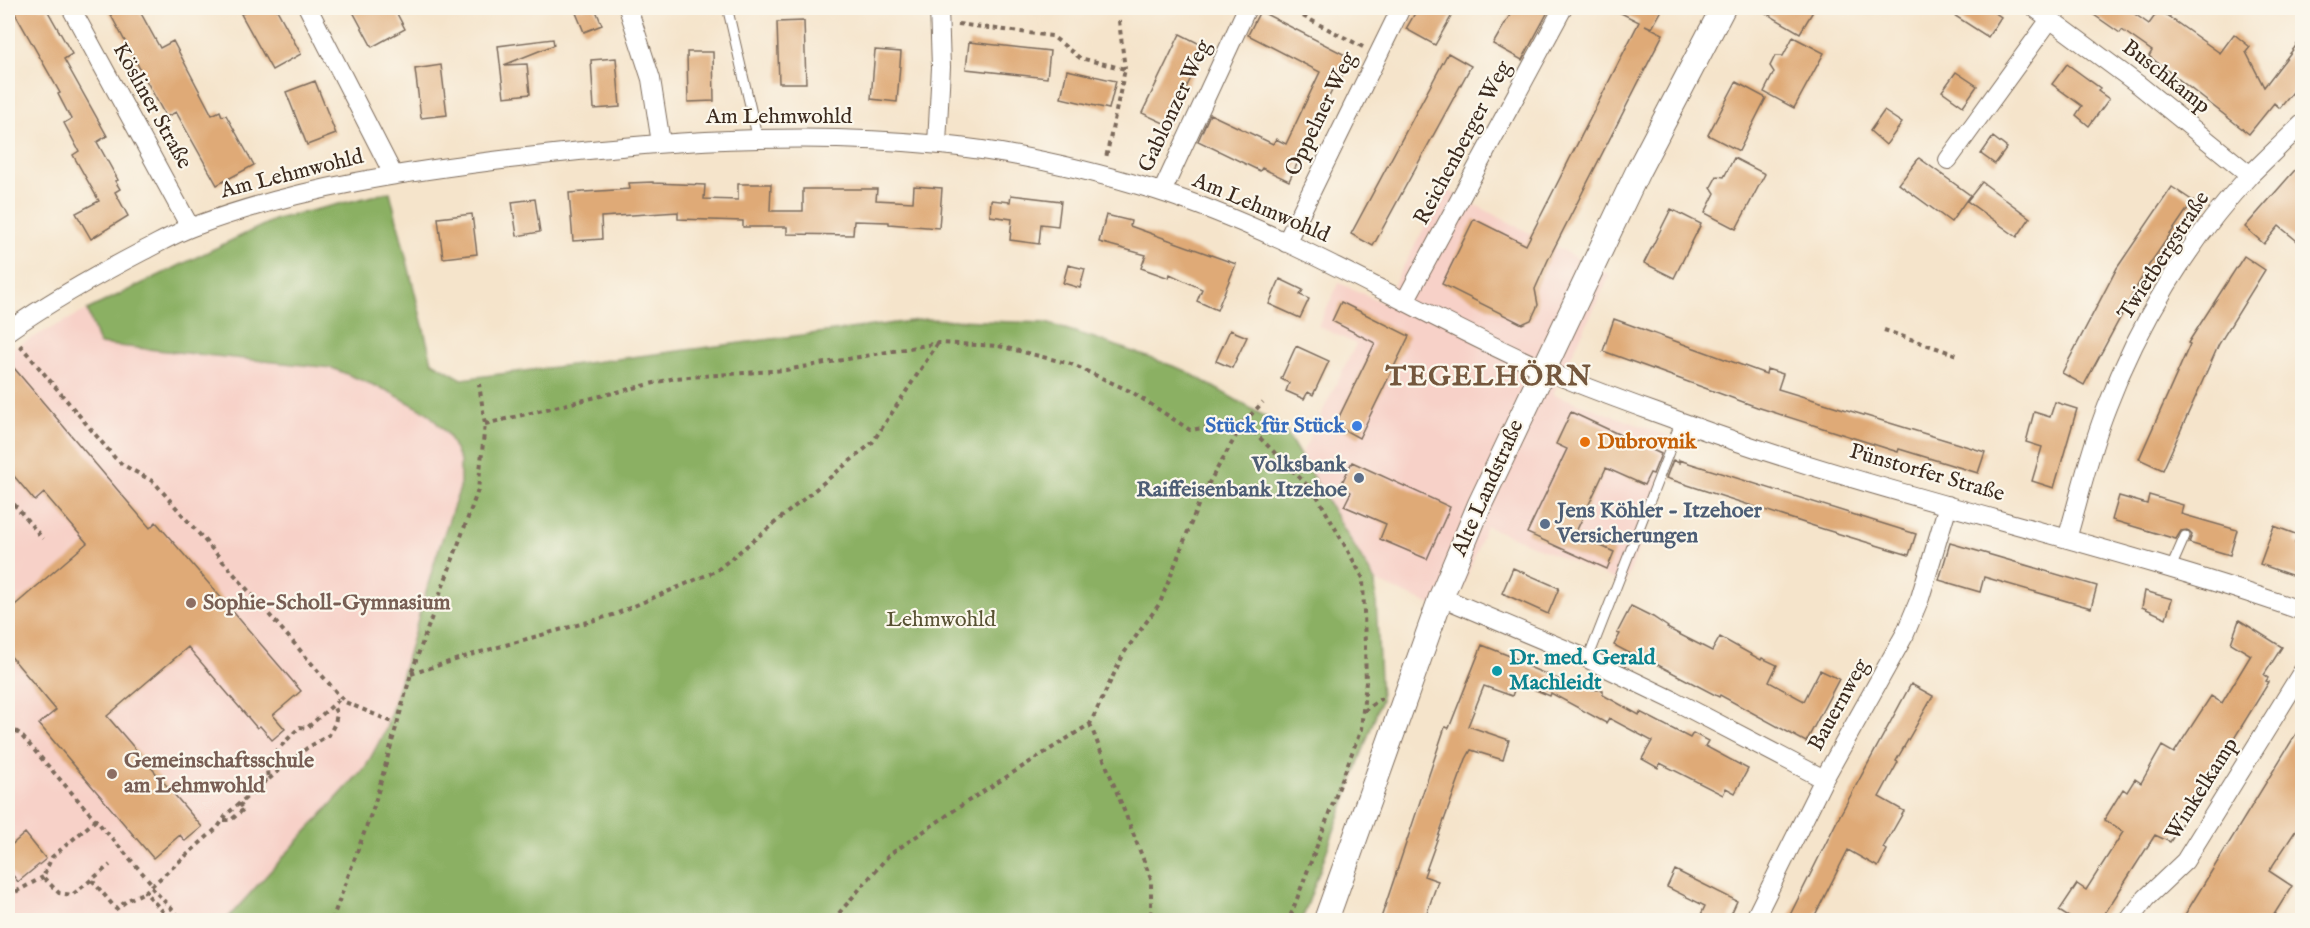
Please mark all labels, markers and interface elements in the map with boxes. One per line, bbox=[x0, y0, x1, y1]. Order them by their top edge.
street label: Gablonzer Weg bbox=[1132, 34, 1218, 177]
street label: Buschkamp bbox=[2116, 34, 2216, 120]
street label: Kösliner Straße bbox=[106, 38, 198, 174]
street label: Oppelner Weg bbox=[1279, 46, 1364, 181]
street label: Reichenberger Weg bbox=[1408, 55, 1519, 230]
street label: Am Lehmwohld bbox=[705, 103, 852, 131]
street label: Am Lehmwohld bbox=[217, 143, 367, 206]
street label: Am Lehmwohld bbox=[1187, 166, 1334, 250]
street label: Twietbergstraße bbox=[2112, 186, 2216, 326]
district label: TEGELHÖRN bbox=[1385, 359, 1592, 395]
place label: Stück für Stück bbox=[1205, 412, 1346, 440]
street label: Alte Landstraße bbox=[1445, 415, 1531, 561]
marker: Stück für Stück bbox=[1350, 419, 1364, 433]
place label: Dubrovnik bbox=[1597, 428, 1698, 456]
marker: Dubrovnik bbox=[1578, 435, 1592, 449]
street label: Pünstorfer Straße bbox=[1846, 438, 2008, 508]
place label: Volksbank Raiffeisenbank Itzehoe bbox=[1136, 451, 1348, 504]
marker: Volksbank Raiffeisenbank Itzehoe bbox=[1352, 471, 1366, 485]
place label: Jens Köhler - Itzehoer Versicherungen bbox=[1554, 497, 1763, 550]
marker: Jens Köhler - Itzehoer Versicherungen bbox=[1538, 517, 1552, 531]
place label: Sophie-Scholl-Gymnasium bbox=[203, 589, 451, 617]
marker: Sophie-Scholl-Gymnasium bbox=[184, 596, 198, 610]
park label: Lehmwohld bbox=[886, 606, 996, 634]
place label: Dr. med. Gerald Machleidt bbox=[1509, 644, 1657, 697]
street label: Bauernweg bbox=[1802, 653, 1876, 756]
marker: Dr. med. Gerald Machleidt bbox=[1490, 664, 1504, 678]
street label: Winkelkamp bbox=[2159, 732, 2245, 846]
place label: Gemeinschaftsschule am Lehmwohld bbox=[124, 747, 314, 800]
marker: Gemeinschaftsschule am Lehmwohld bbox=[105, 767, 119, 781]

